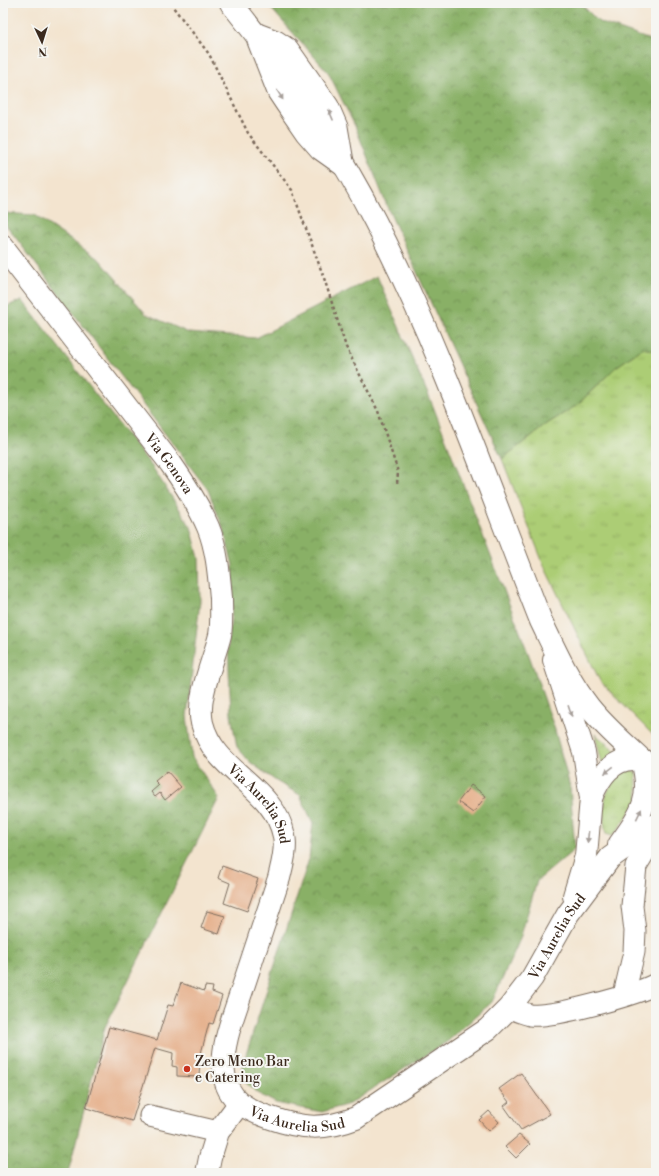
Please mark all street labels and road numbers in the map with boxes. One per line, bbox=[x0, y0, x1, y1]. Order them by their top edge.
street label: Via Genova bbox=[140, 429, 197, 499]
street label: Via Aurelia Sud bbox=[223, 760, 293, 845]
street label: Via Aurelia Sud bbox=[525, 890, 590, 984]
street label: Via Aurelia Sud bbox=[245, 1102, 347, 1137]

